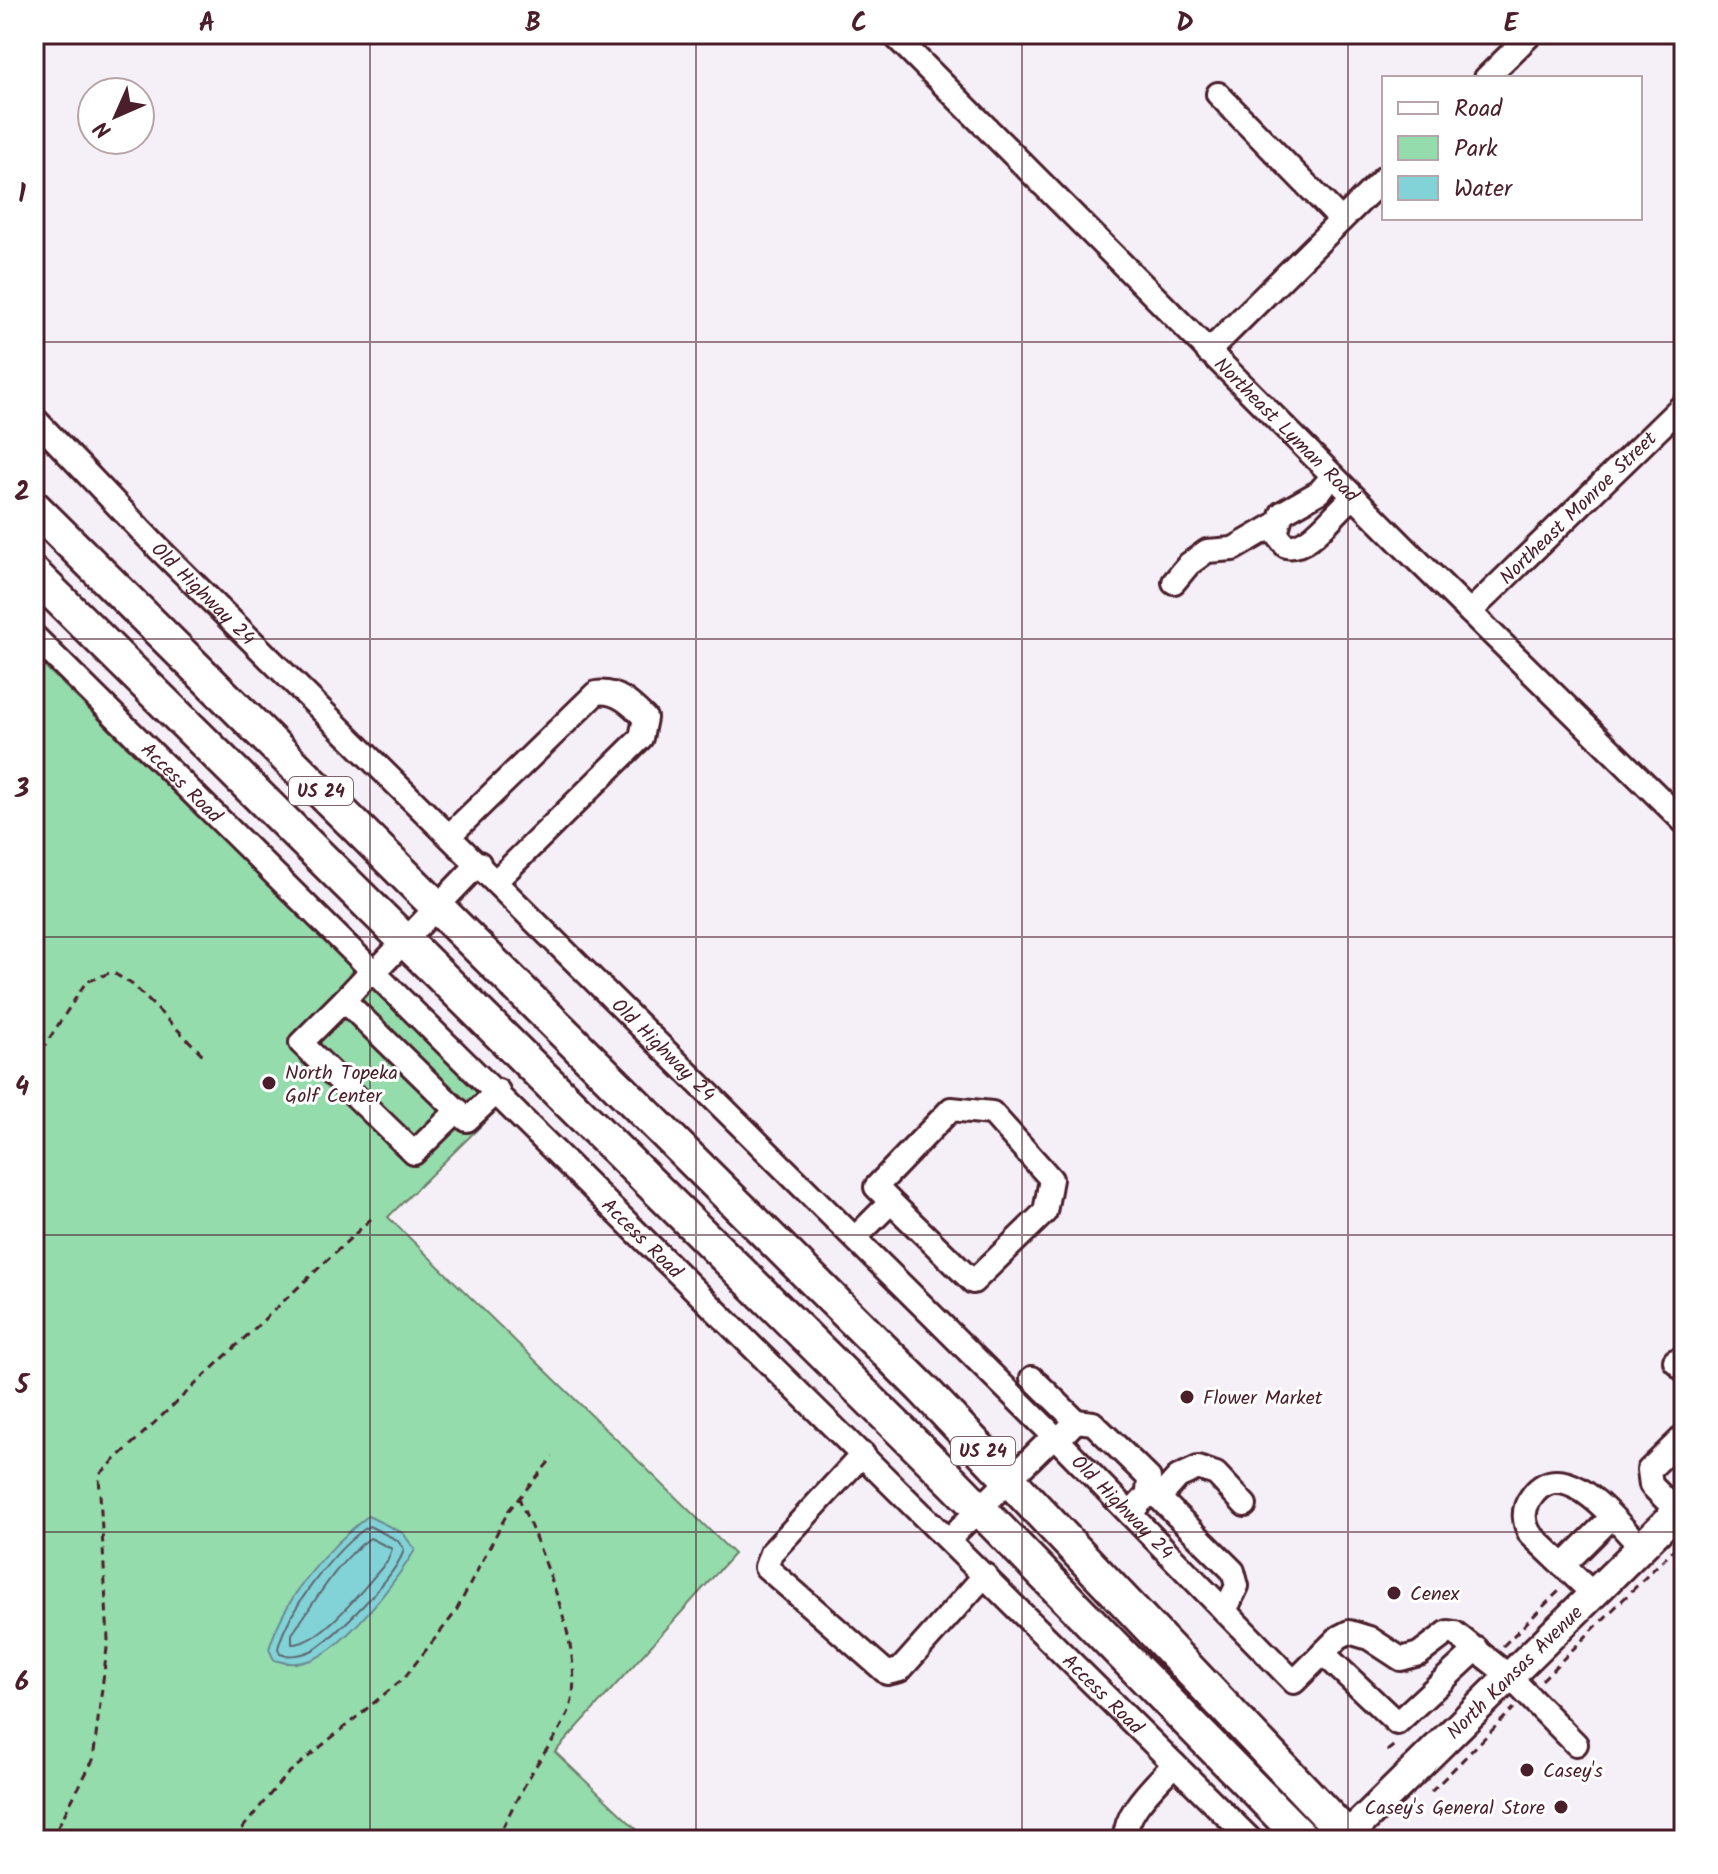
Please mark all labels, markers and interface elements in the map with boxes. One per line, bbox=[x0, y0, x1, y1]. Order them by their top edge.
text: A bbox=[199, 3, 215, 45]
text: B bbox=[525, 3, 541, 45]
text: C bbox=[851, 3, 867, 45]
text: D bbox=[1176, 3, 1194, 45]
text: E bbox=[1504, 3, 1520, 45]
north arrow bbox=[76, 76, 156, 156]
legend bbox=[1382, 76, 1642, 220]
text: Road bbox=[1454, 90, 1503, 129]
text: N bbox=[86, 111, 121, 146]
text: Park bbox=[1454, 130, 1498, 169]
text: Water bbox=[1454, 170, 1514, 209]
text: 1 bbox=[18, 174, 26, 216]
street label: Northeast Lyman Road bbox=[1205, 350, 1366, 512]
street label: Northeast Monroe Street bbox=[1493, 424, 1665, 593]
text: 2 bbox=[14, 472, 30, 514]
street label: Old Highway 24 bbox=[143, 535, 262, 654]
street label: Access Road bbox=[132, 736, 229, 832]
text: 3 bbox=[14, 769, 29, 811]
road number: US 24 bbox=[289, 777, 353, 805]
street label: Old Highway 24 bbox=[603, 991, 722, 1110]
place label: North Topeka Golf Center bbox=[285, 1058, 398, 1113]
text: 4 bbox=[15, 1067, 29, 1109]
marker: North Topeka Golf Center bbox=[260, 1074, 278, 1092]
street label: Access Road bbox=[593, 1191, 690, 1288]
text: 5 bbox=[14, 1365, 30, 1407]
place label: Flower Market bbox=[1203, 1383, 1323, 1415]
marker: Flower Market bbox=[1178, 1388, 1196, 1406]
road number: US 24 bbox=[951, 1437, 1015, 1465]
street label: Old Highway 24 bbox=[1062, 1448, 1181, 1568]
place label: Cenex bbox=[1410, 1579, 1460, 1611]
marker: Cenex bbox=[1385, 1584, 1403, 1602]
street label: North Kansas Avenue bbox=[1440, 1598, 1591, 1748]
street label: Access Road bbox=[1053, 1647, 1151, 1744]
text: 6 bbox=[15, 1662, 29, 1704]
place label: Casey's bbox=[1543, 1756, 1603, 1788]
marker: Casey's bbox=[1518, 1761, 1536, 1779]
place label: Casey's General Store bbox=[1364, 1793, 1545, 1825]
marker: Casey's General Store bbox=[1552, 1798, 1570, 1816]

